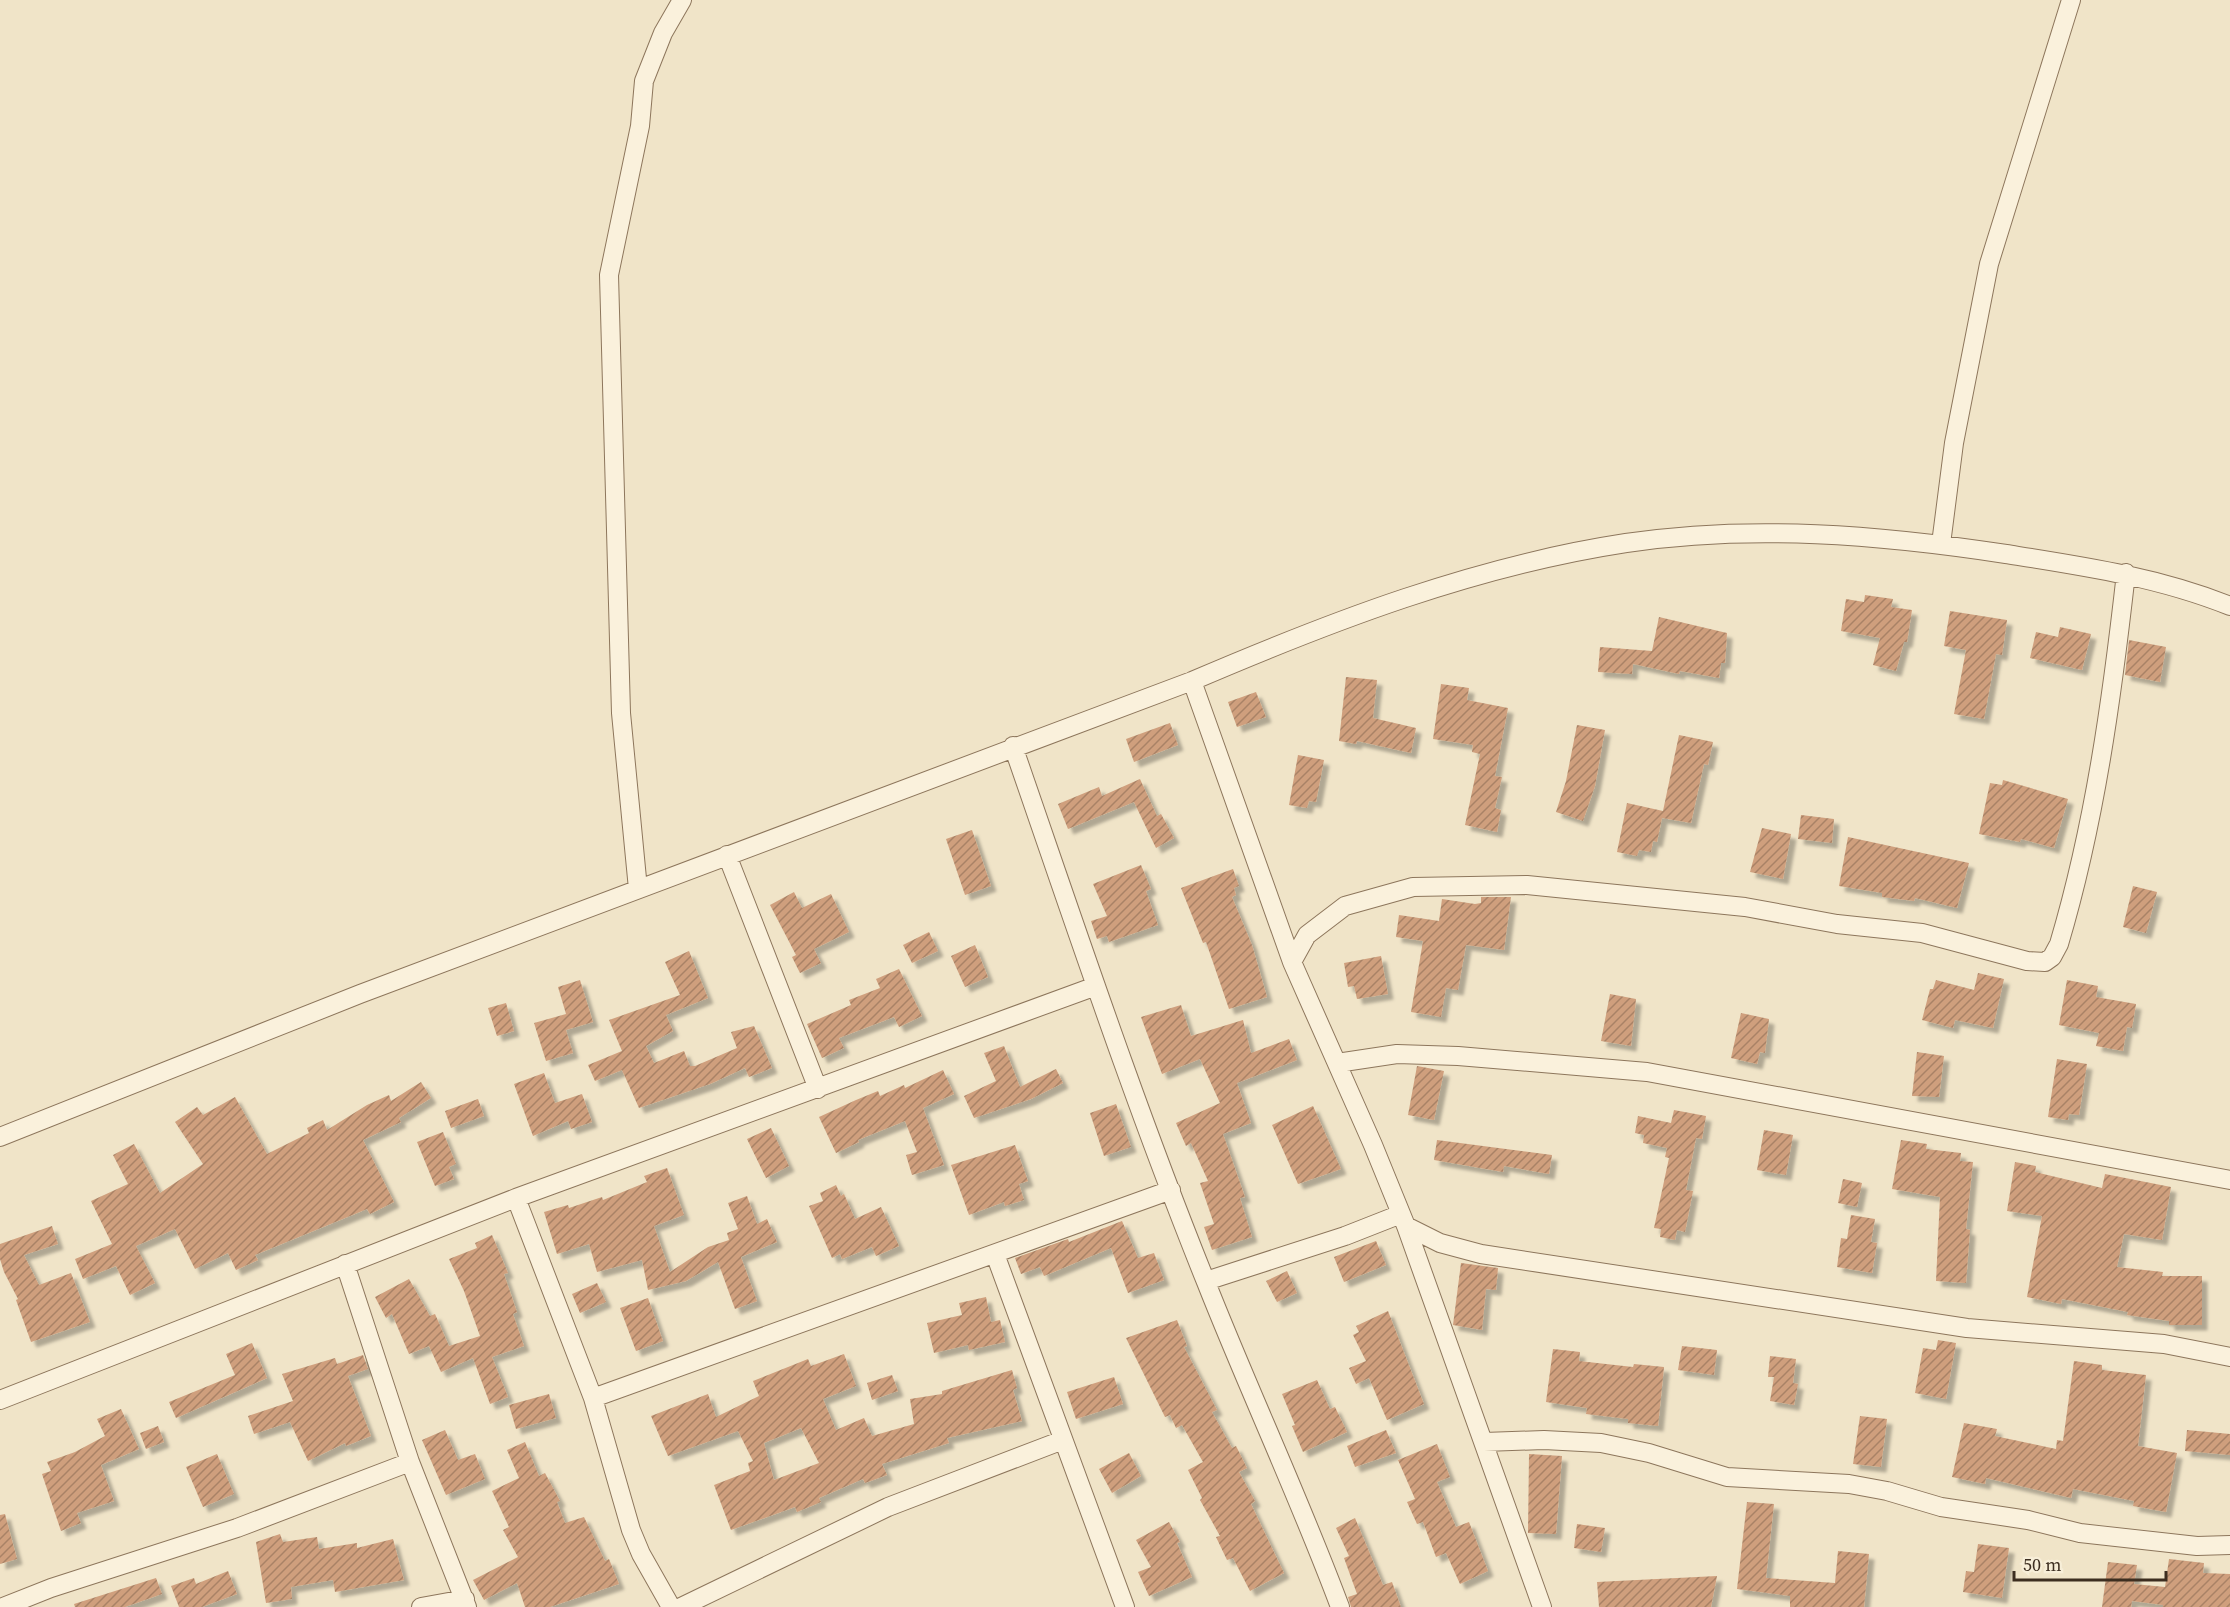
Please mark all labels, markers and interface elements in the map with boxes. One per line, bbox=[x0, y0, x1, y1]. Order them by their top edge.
scale bar bbox=[2014, 1544, 2166, 1582]
text: 50 m bbox=[2023, 1552, 2061, 1577]

